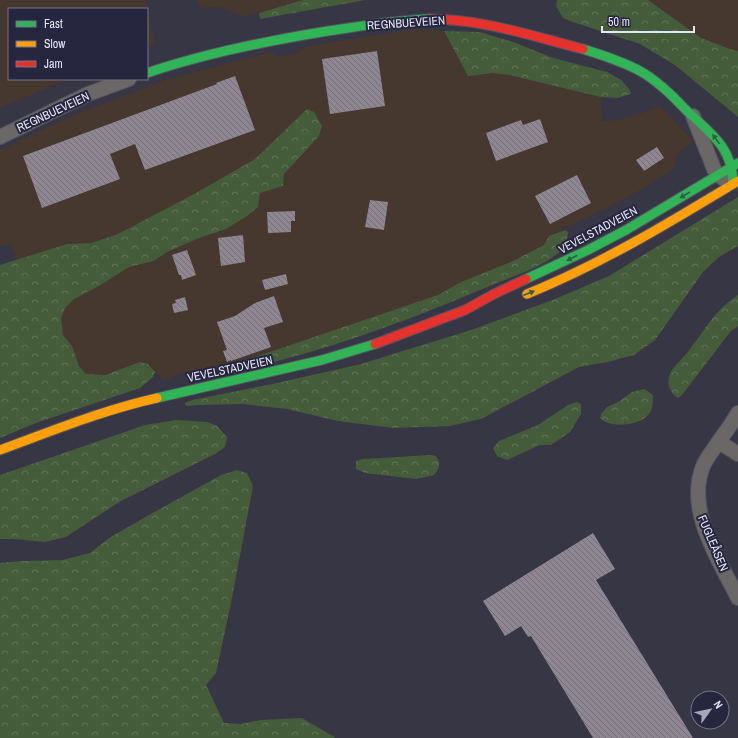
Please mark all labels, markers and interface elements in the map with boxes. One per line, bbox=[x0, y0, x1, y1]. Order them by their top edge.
legend bbox=[8, 8, 148, 80]
scale bar bbox=[602, 8, 694, 34]
street label: REGNBUEVEIEN bbox=[366, 12, 446, 34]
text: 50 m bbox=[608, 14, 630, 30]
text: Fast bbox=[44, 16, 63, 32]
text: Slow bbox=[44, 36, 66, 52]
text: Jam bbox=[44, 56, 63, 72]
street label: REGNBUEVEIEN bbox=[14, 88, 92, 136]
one-way arrow bbox=[711, 133, 720, 144]
one-way arrow bbox=[679, 191, 691, 198]
street label: VEVELSTADVEIEN bbox=[556, 203, 640, 257]
one-way arrow bbox=[566, 255, 577, 261]
one-way arrow bbox=[524, 289, 536, 295]
street label: VEVELSTADVEIEN bbox=[186, 352, 274, 386]
street label: FUGLEÅSEN bbox=[694, 512, 732, 574]
north arrow bbox=[690, 690, 730, 730]
text: N bbox=[711, 698, 726, 711]

